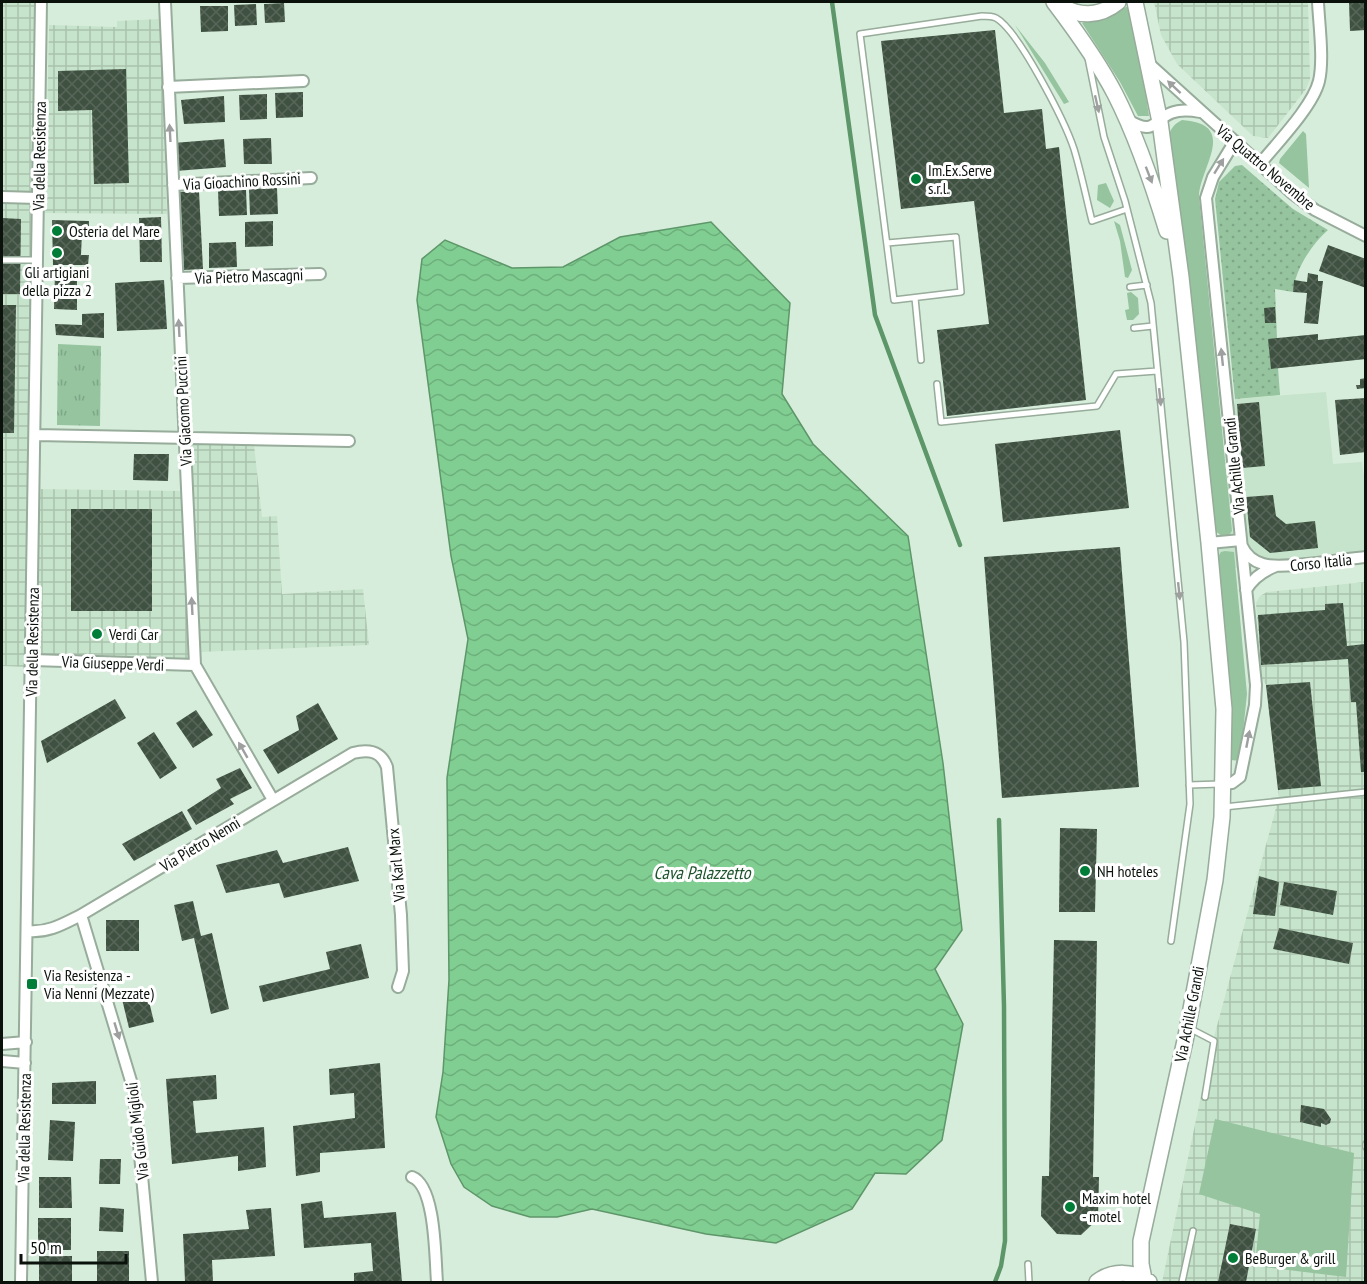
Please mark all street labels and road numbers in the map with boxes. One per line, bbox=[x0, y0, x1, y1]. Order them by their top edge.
street label: Via della Resistenza bbox=[28, 101, 50, 212]
street label: Via Quattro Novembre bbox=[1212, 119, 1319, 214]
street label: Via Gioachino Rossini bbox=[182, 168, 301, 194]
street label: Via Pietro Mascagni bbox=[193, 264, 304, 288]
street label: Via Giacomo Puccini bbox=[170, 355, 196, 468]
street label: Via Achille Grandi bbox=[1219, 417, 1249, 516]
street label: Corso Italia bbox=[1289, 549, 1353, 575]
street label: Via della Resistenza bbox=[21, 587, 43, 698]
street label: Via Giuseppe Verdi bbox=[60, 651, 165, 675]
street label: Via Pietro Nenni bbox=[156, 812, 244, 876]
street label: Via Karl Marx bbox=[383, 827, 409, 904]
street label: Via Achille Grandi bbox=[1170, 964, 1208, 1065]
street label: Via della Resistenza bbox=[13, 1073, 35, 1184]
street label: Via Guido Miglioli bbox=[121, 1081, 153, 1182]

